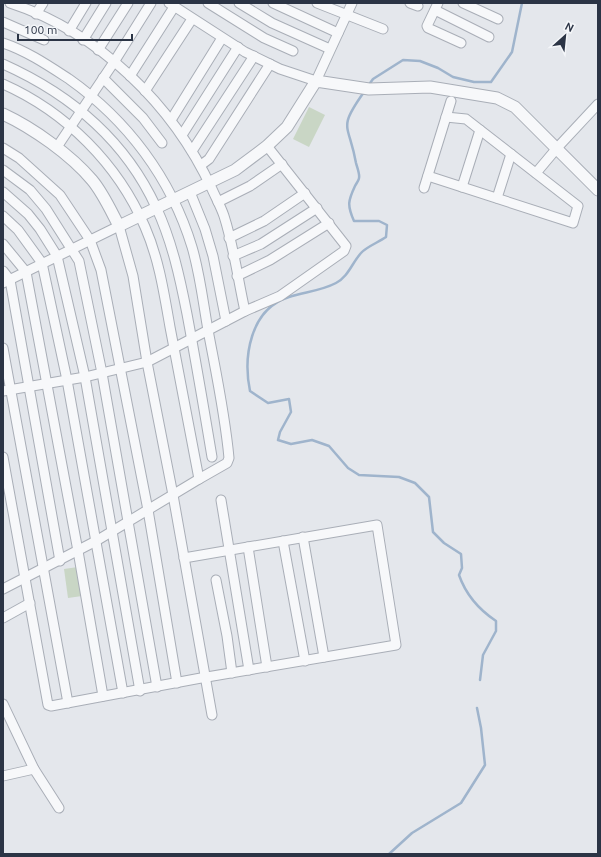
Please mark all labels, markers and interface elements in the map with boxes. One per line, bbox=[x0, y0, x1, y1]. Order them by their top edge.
scale bar bbox=[18, 16, 132, 42]
north arrow bbox=[545, 16, 585, 56]
text: N bbox=[563, 20, 576, 34]
text: 100 m bbox=[24, 23, 57, 36]

